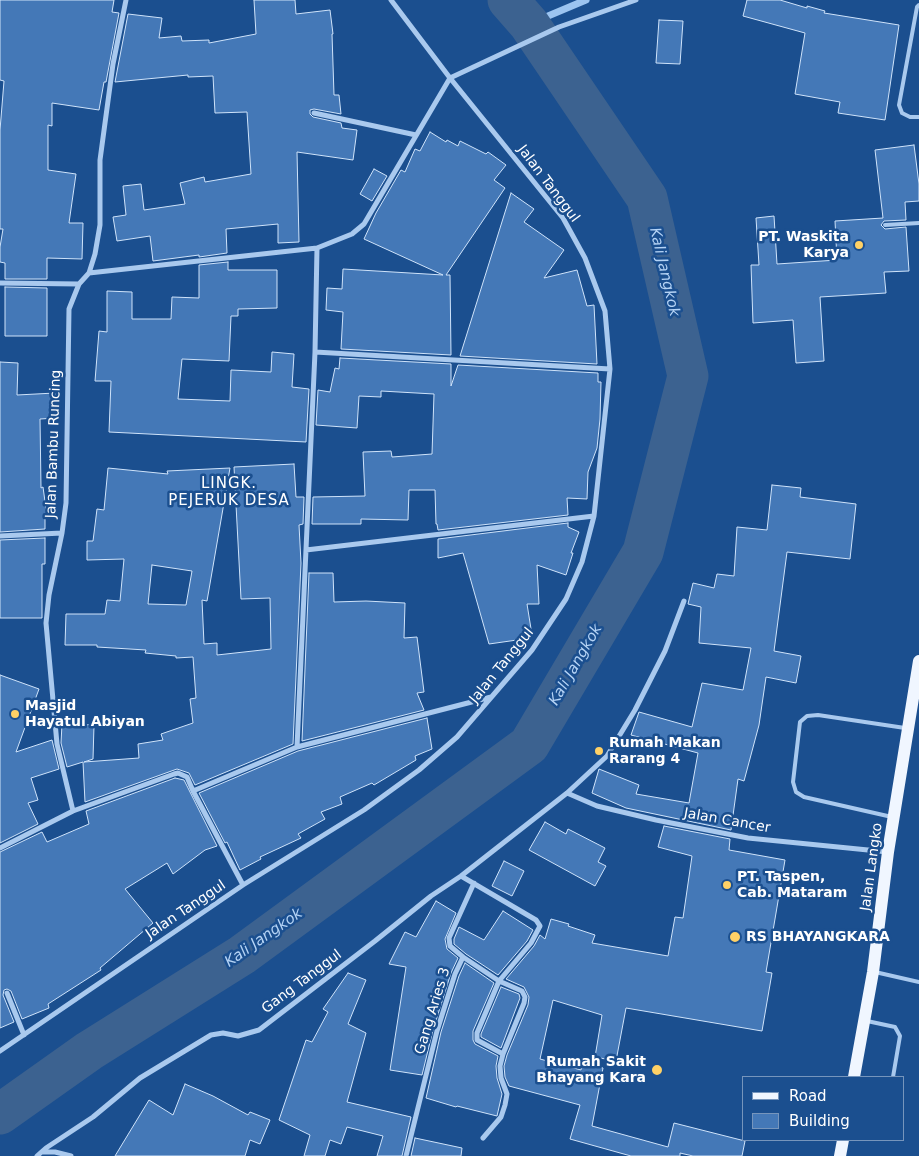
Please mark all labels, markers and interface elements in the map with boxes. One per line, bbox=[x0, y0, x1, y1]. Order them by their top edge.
street label: Jalan Tanggul bbox=[513, 142, 583, 226]
water label: Kali Jangkok bbox=[645, 226, 683, 318]
place label: PT. Waskita Karya bbox=[758, 229, 849, 262]
marker: PT. Waskita Karya bbox=[853, 239, 865, 251]
street label: Jalan Bambu Runcing bbox=[43, 369, 65, 519]
district label: LINGK. PEJERUK DESA bbox=[167, 475, 291, 510]
water label: Kali Jangkok bbox=[546, 621, 606, 709]
street label: Jalan Tanggul bbox=[466, 625, 538, 707]
place label: Masjid Hayatul Abiyan bbox=[25, 698, 145, 730]
marker: Masjid Hayatul Abiyan bbox=[9, 708, 21, 720]
place label: Rumah Makan Rarang 4 bbox=[609, 735, 721, 768]
marker: Rumah Makan Rarang 4 bbox=[593, 745, 605, 757]
street label: Jalan Cancer bbox=[682, 805, 772, 837]
street label: Jalan Langko bbox=[858, 822, 886, 912]
place label: PT. Taspen, Cab. Mataram bbox=[737, 869, 847, 902]
street label: Jalan Tanggul bbox=[143, 877, 229, 943]
marker: PT. Taspen, Cab. Mataram bbox=[721, 879, 733, 891]
water label: Kali Jangkok bbox=[222, 905, 306, 971]
place label: RS BHAYANGKARA bbox=[746, 929, 890, 945]
marker: RS BHAYANGKARA bbox=[728, 930, 742, 944]
street label: Gang Tanggul bbox=[259, 946, 345, 1018]
street label: Gang Aries 3 bbox=[412, 965, 454, 1057]
place label: Rumah Sakit Bhayang Kara bbox=[536, 1054, 646, 1086]
marker: Rumah Sakit Bhayang Kara bbox=[650, 1063, 664, 1077]
legend bbox=[742, 1076, 904, 1141]
text: Road bbox=[789, 1087, 827, 1105]
text: Building bbox=[789, 1112, 850, 1130]

